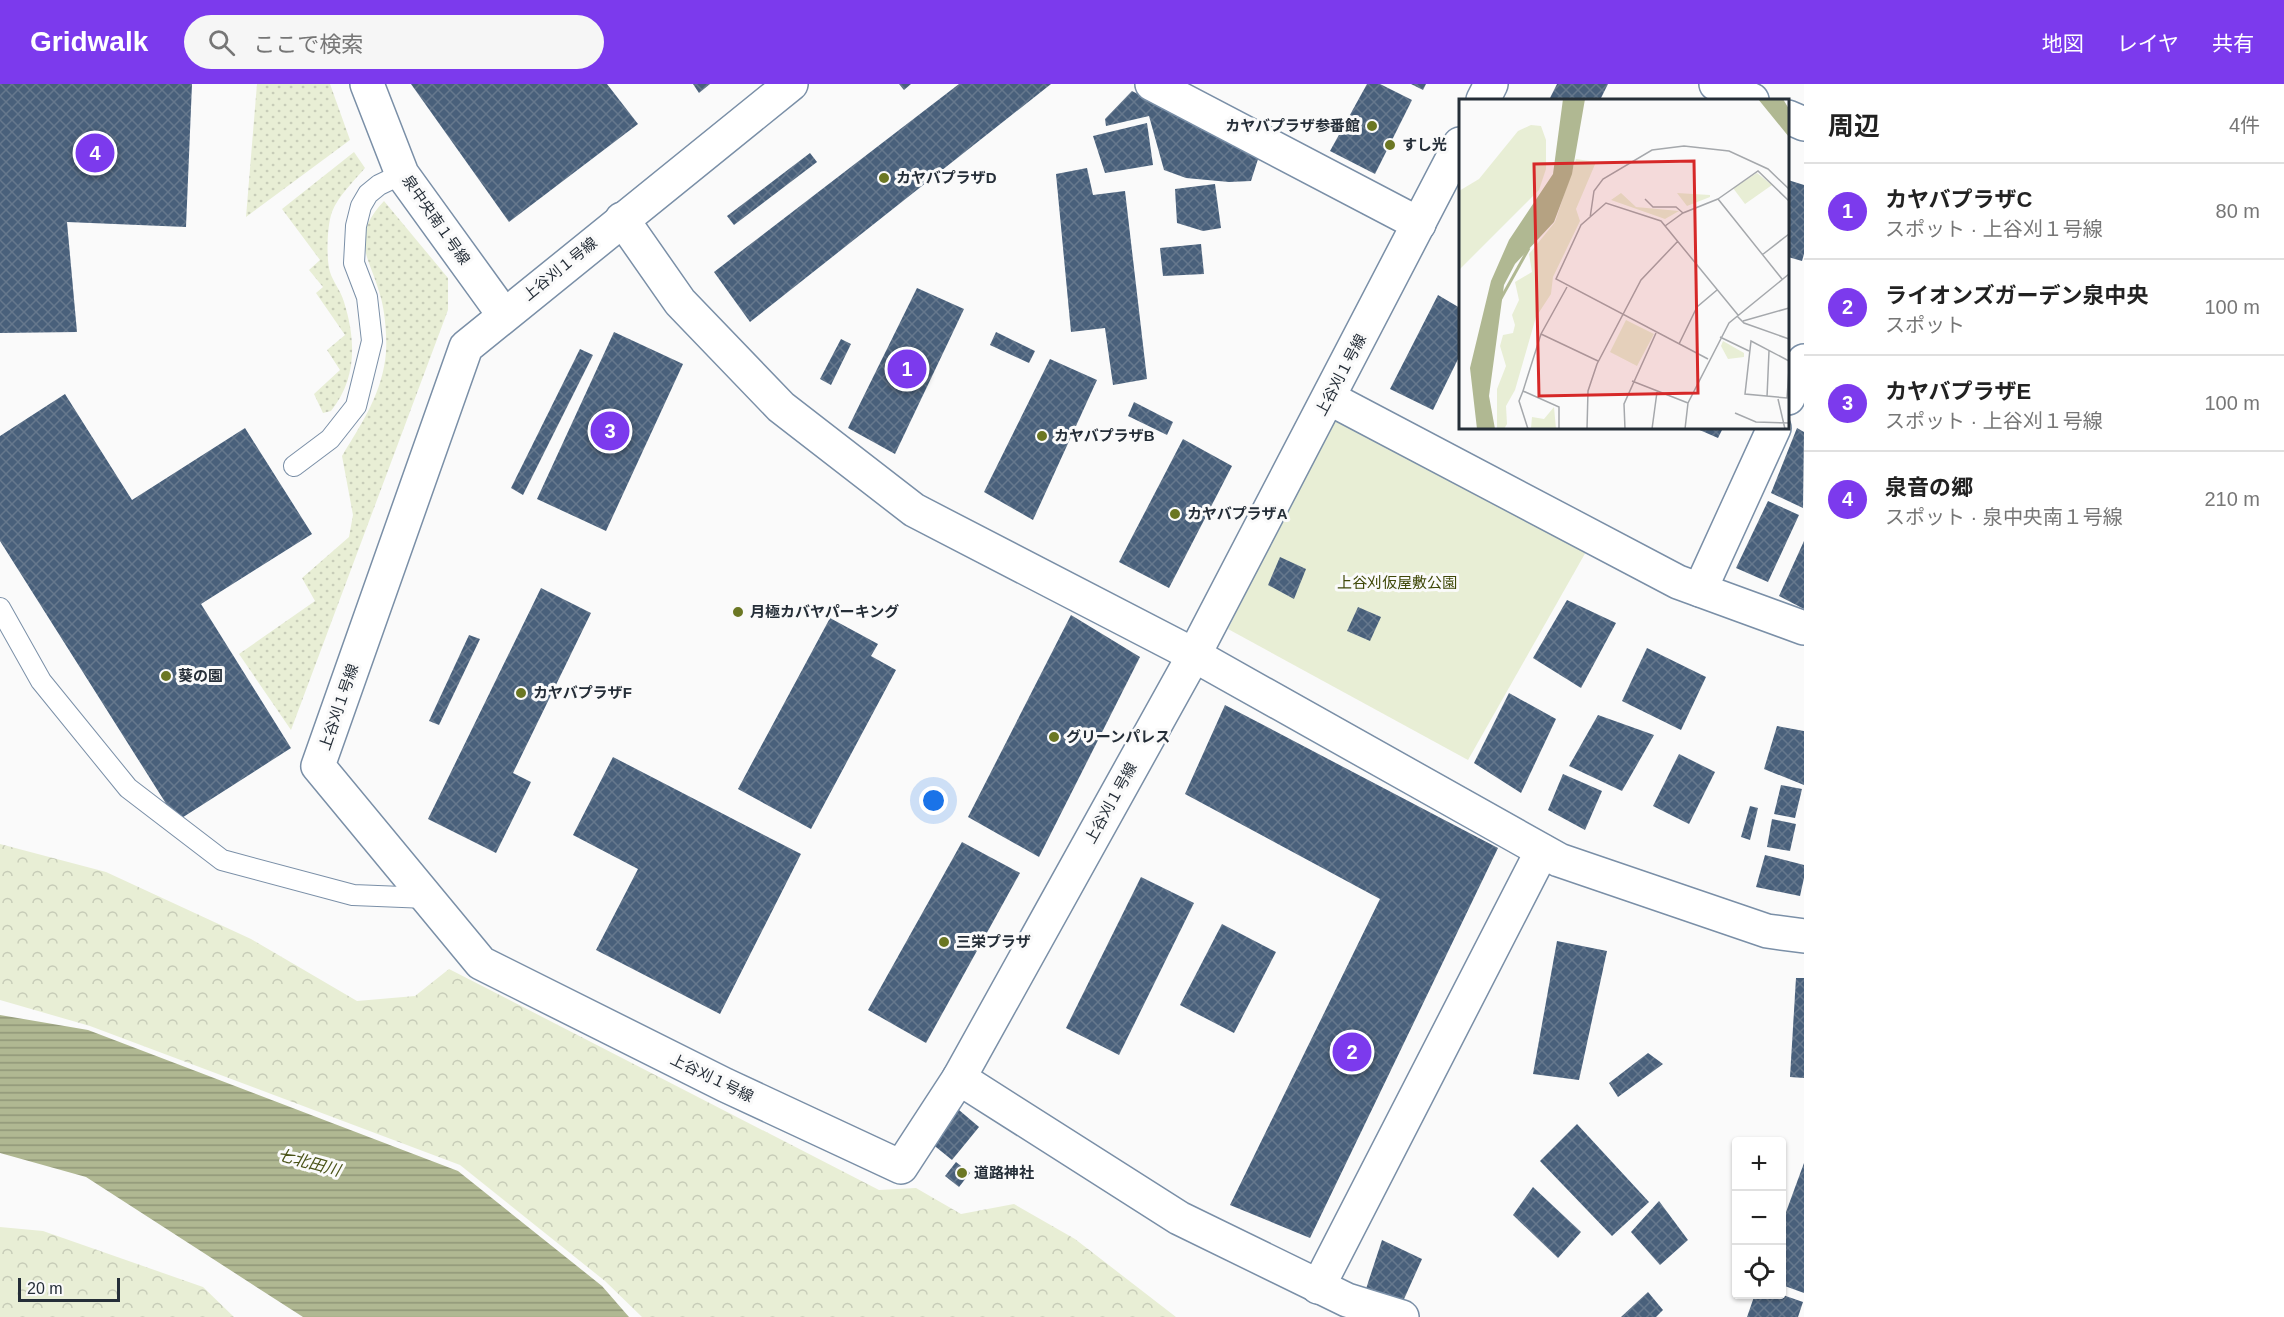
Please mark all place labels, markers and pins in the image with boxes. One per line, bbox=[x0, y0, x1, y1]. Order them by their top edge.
place label: カヤバプラザ参番館 bbox=[1225, 117, 1360, 134]
marker: カヤバプラザ参番館 bbox=[1365, 119, 1379, 133]
pin: 4 bbox=[76, 130, 115, 176]
place label: すし光 bbox=[1402, 136, 1447, 153]
marker: すし光 bbox=[1383, 138, 1397, 152]
place label: カヤバプラザD bbox=[896, 169, 997, 186]
marker: カヤバプラザD bbox=[877, 171, 891, 185]
pin: 1 bbox=[888, 346, 926, 392]
pin: 3 bbox=[590, 408, 630, 454]
place label: カヤバプラザB bbox=[1054, 427, 1155, 444]
marker: カヤバプラザB bbox=[1035, 429, 1049, 443]
place label: カヤバプラザA bbox=[1187, 505, 1288, 522]
marker: カヤバプラザA bbox=[1168, 507, 1182, 521]
place label: 月極カバヤパーキング bbox=[750, 603, 899, 620]
marker: 月極カバヤパーキング bbox=[731, 605, 745, 619]
place label: 葵の園 bbox=[178, 667, 223, 684]
marker: 葵の園 bbox=[159, 669, 173, 683]
place label: カヤバプラザF bbox=[533, 684, 632, 701]
marker: カヤバプラザF bbox=[514, 686, 528, 700]
place label: グリーンパレス bbox=[1066, 728, 1170, 745]
marker: グリーンパレス bbox=[1047, 730, 1061, 744]
place label: 三栄プラザ bbox=[956, 933, 1031, 950]
marker: 三栄プラザ bbox=[937, 935, 951, 949]
pin: 2 bbox=[1332, 1030, 1372, 1074]
place label: 道路神社 bbox=[974, 1164, 1034, 1181]
marker: 道路神社 bbox=[955, 1166, 969, 1180]

